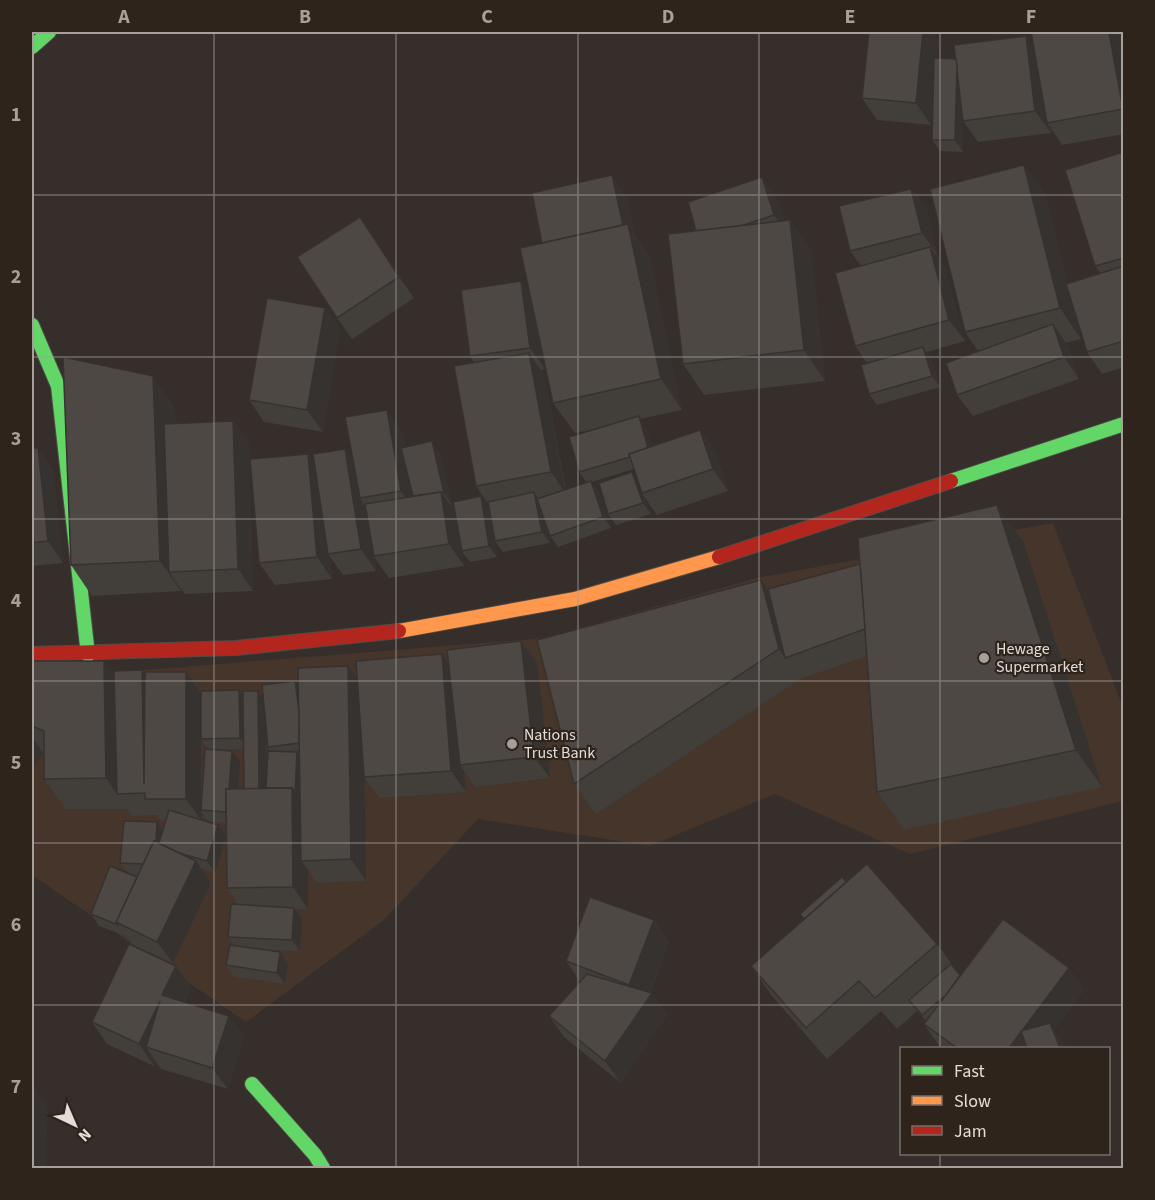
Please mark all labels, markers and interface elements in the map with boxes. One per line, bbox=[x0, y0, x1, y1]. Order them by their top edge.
text: A bbox=[117, 3, 130, 31]
text: B bbox=[299, 3, 311, 31]
text: C bbox=[481, 3, 493, 31]
text: D bbox=[662, 3, 674, 31]
text: E bbox=[845, 3, 855, 31]
text: F bbox=[1026, 3, 1036, 31]
text: 1 bbox=[11, 101, 21, 129]
text: 2 bbox=[11, 263, 21, 291]
text: 3 bbox=[11, 425, 21, 453]
text: 4 bbox=[11, 587, 22, 615]
place label: Hewage Supermarket bbox=[996, 638, 1084, 678]
marker: Hewage Supermarket bbox=[977, 651, 991, 665]
place label: Nations Trust Bank bbox=[524, 724, 595, 764]
marker: Nations Trust Bank bbox=[505, 737, 519, 751]
text: 5 bbox=[11, 749, 21, 777]
text: 6 bbox=[11, 911, 21, 939]
legend bbox=[900, 1047, 1110, 1155]
text: Fast bbox=[954, 1059, 985, 1084]
text: 7 bbox=[11, 1073, 21, 1101]
text: Slow bbox=[954, 1089, 991, 1114]
north arrow bbox=[45, 1095, 105, 1155]
text: Jam bbox=[954, 1119, 987, 1144]
text: N bbox=[73, 1123, 96, 1147]

